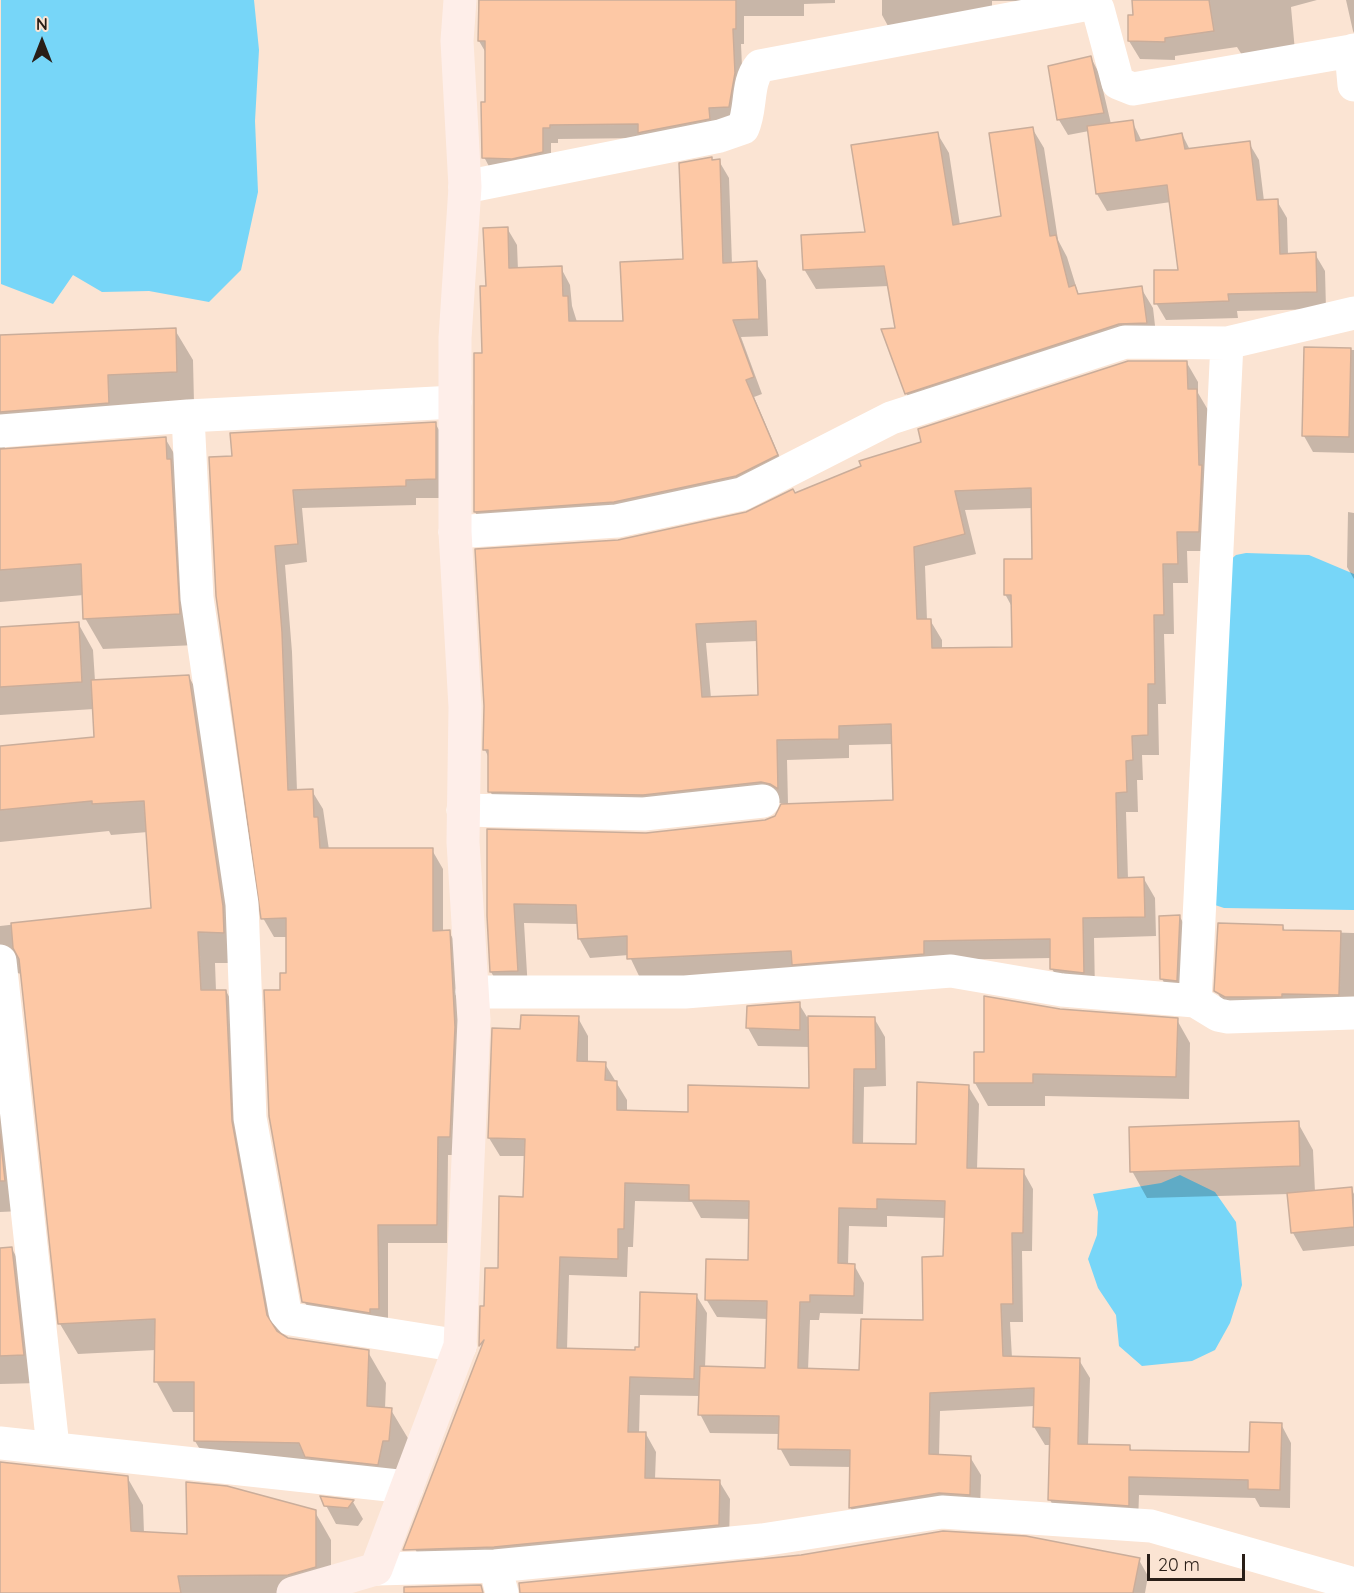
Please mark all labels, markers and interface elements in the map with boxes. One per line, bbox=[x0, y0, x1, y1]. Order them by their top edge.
north arrow bbox=[12, 12, 72, 72]
text: N bbox=[36, 14, 48, 34]
scale bar bbox=[1150, 1542, 1248, 1580]
text: 20 m bbox=[1158, 1553, 1200, 1576]

